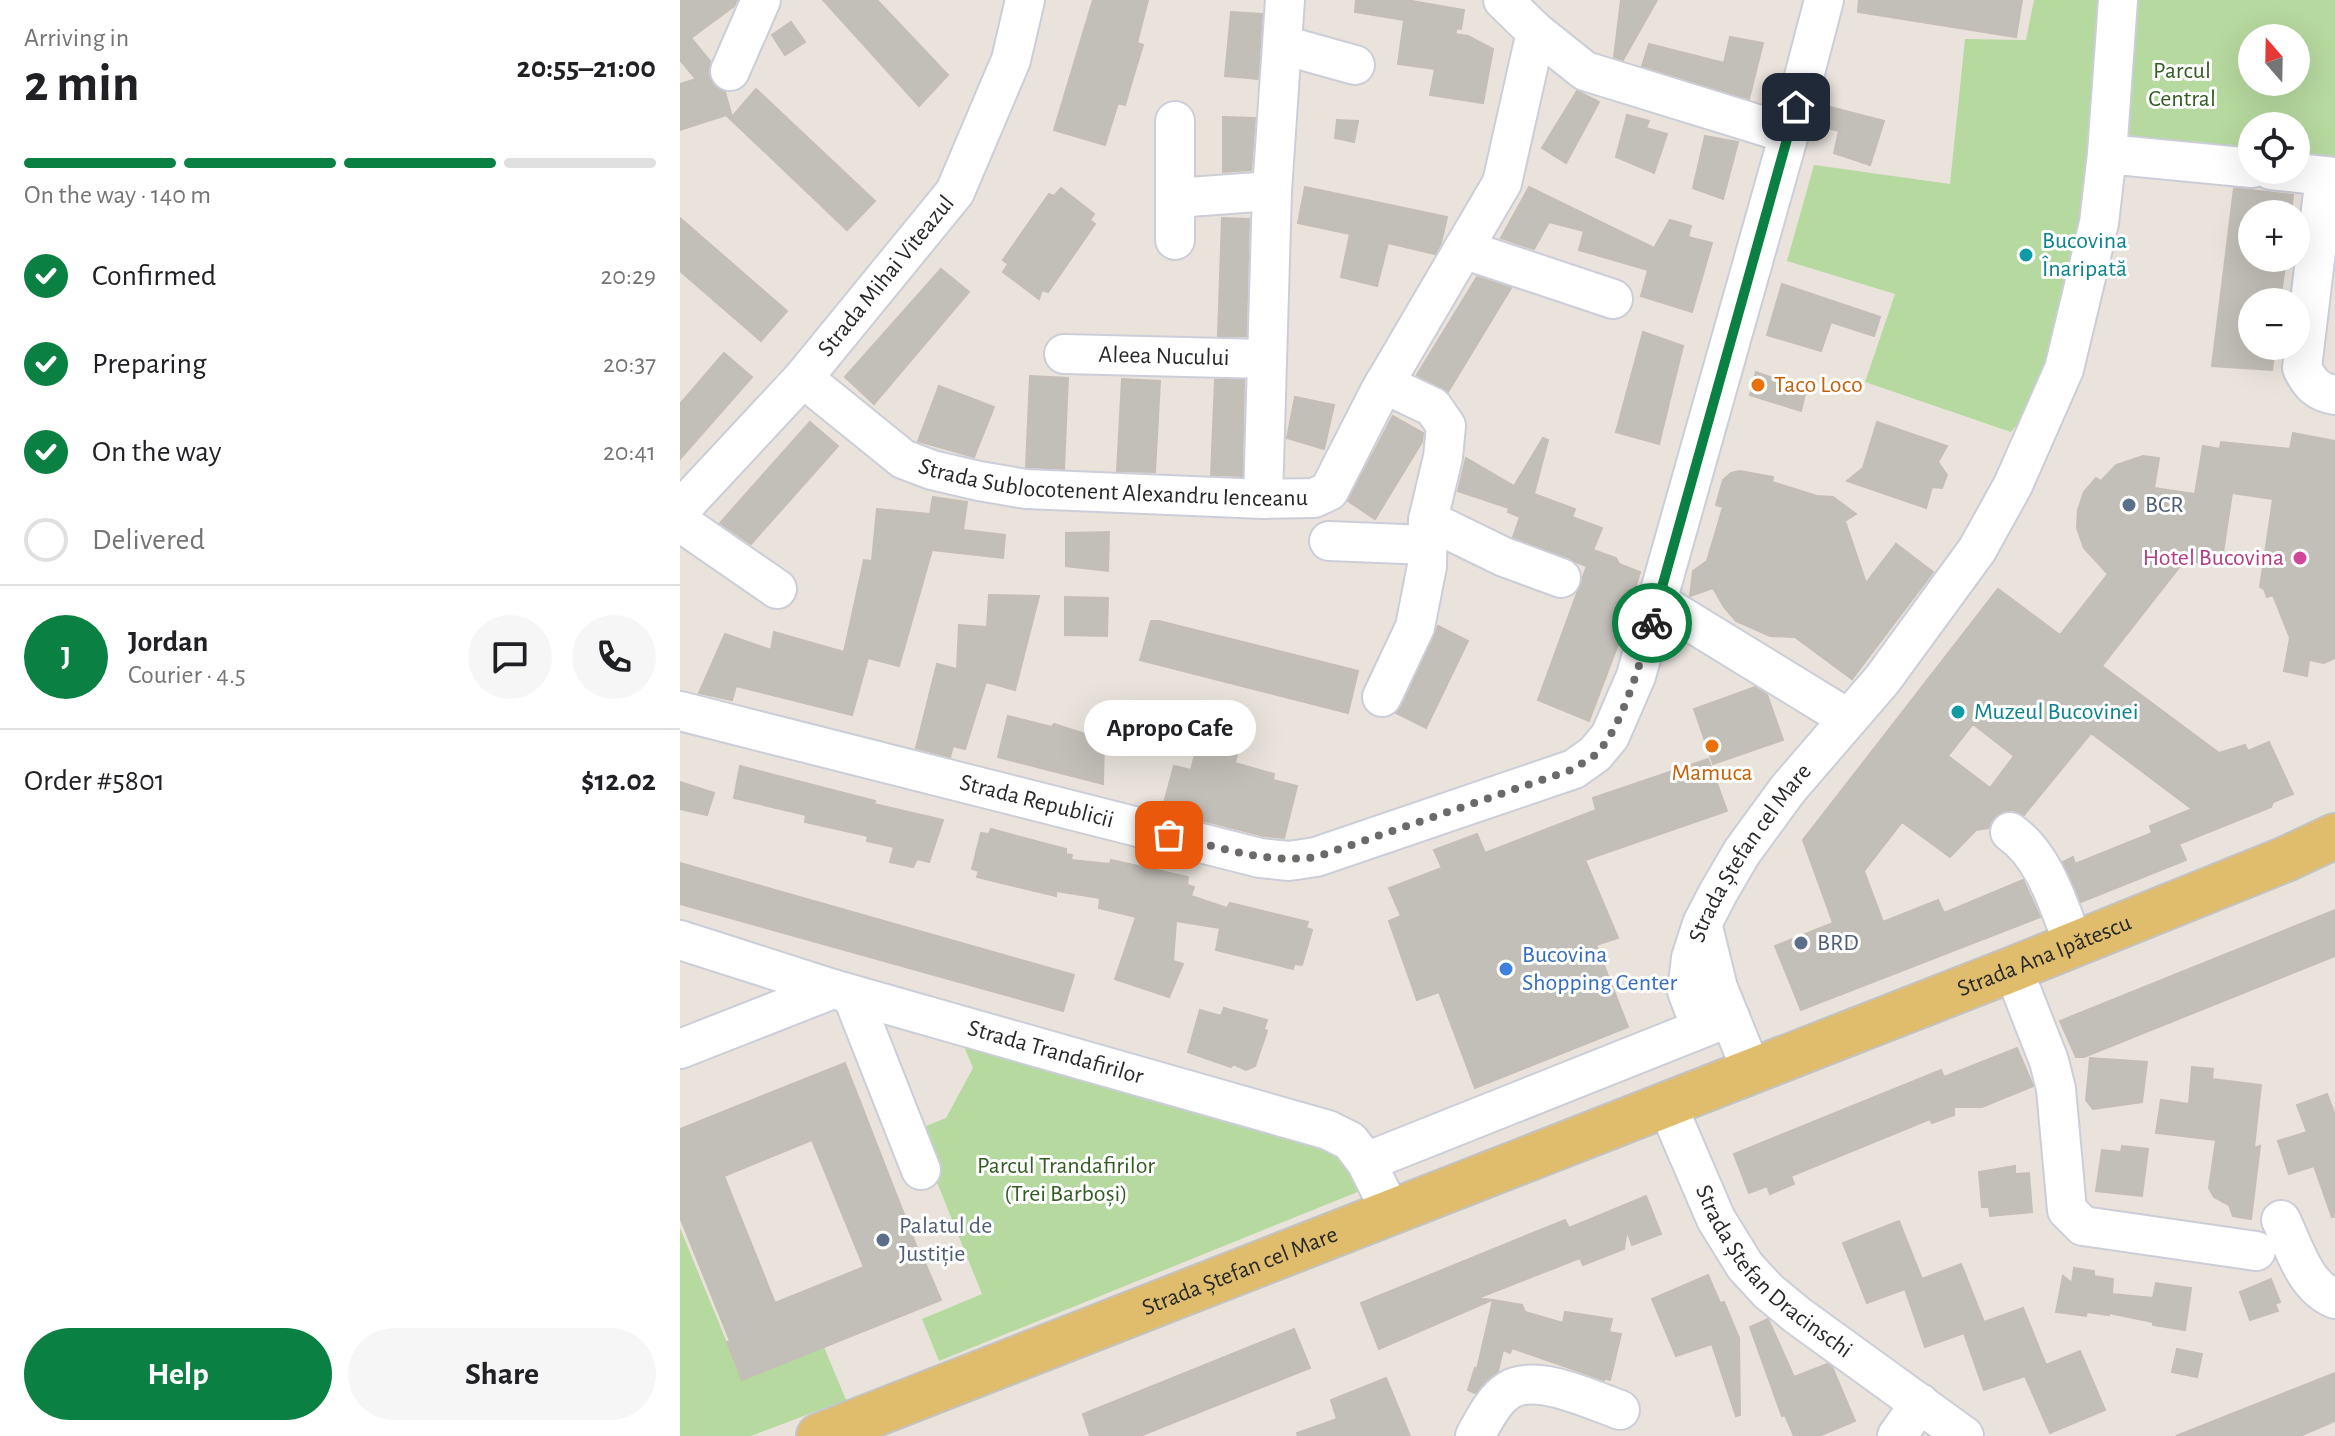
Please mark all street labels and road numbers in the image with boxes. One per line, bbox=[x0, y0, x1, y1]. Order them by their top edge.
street label: Strada Mihai Viteazul bbox=[814, 191, 959, 361]
street label: Aleea Nucului bbox=[1098, 343, 1230, 370]
street label: Strada Sublocotenent Alexandru Ienceanu bbox=[915, 454, 1308, 511]
street label: Strada Ștefan cel Mare bbox=[1685, 759, 1816, 945]
street label: Strada Republicii bbox=[957, 770, 1116, 832]
street label: Strada Ana Ipătescu bbox=[1954, 911, 2135, 1001]
street label: Strada Trandafirilor bbox=[965, 1016, 1146, 1089]
street label: Strada Ștefan Dracinschi bbox=[1691, 1182, 1856, 1363]
street label: Strada Ștefan cel Mare bbox=[1139, 1222, 1341, 1320]

